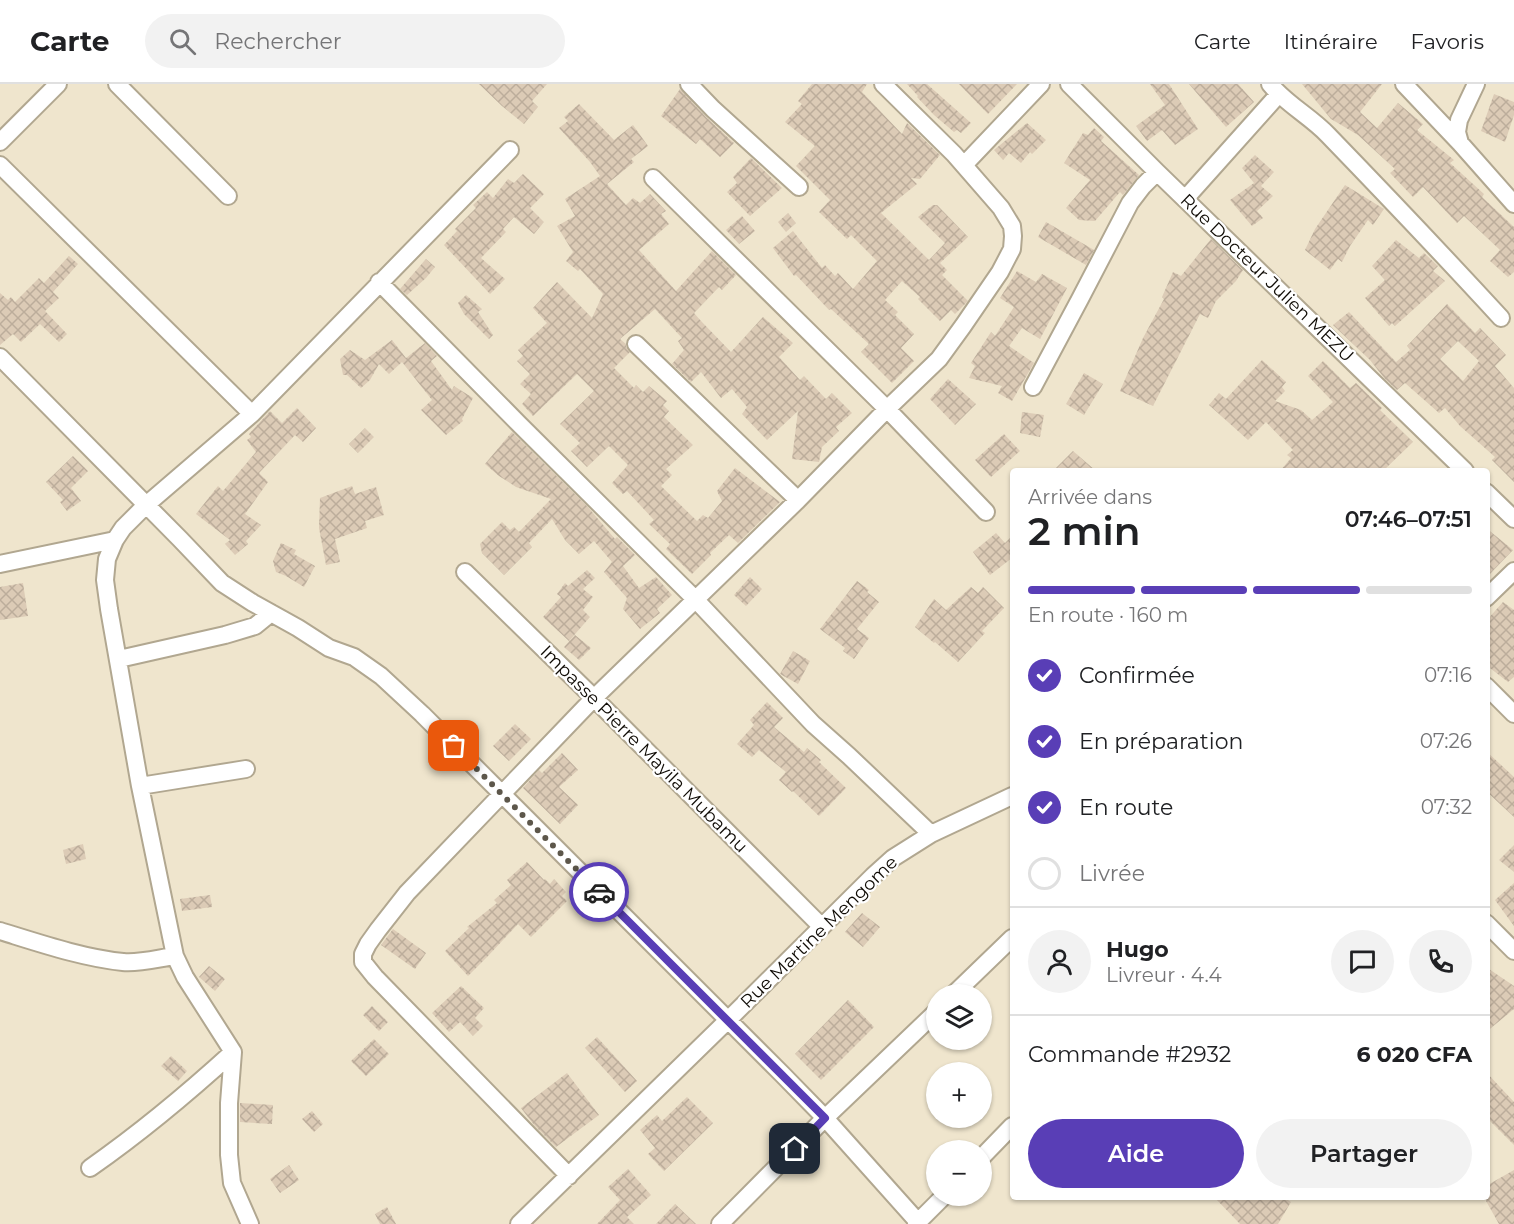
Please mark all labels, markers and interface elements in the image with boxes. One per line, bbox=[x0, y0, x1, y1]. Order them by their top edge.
search box bbox=[145, 14, 565, 68]
text: Carte bbox=[30, 24, 109, 58]
icon: search bbox=[166, 25, 199, 58]
text: Rechercher bbox=[214, 28, 342, 55]
text: Carte bbox=[1194, 29, 1251, 54]
text: Itinéraire bbox=[1284, 29, 1378, 54]
text: Favoris bbox=[1411, 29, 1484, 54]
street label: Rue Docteur Julien MEZU bbox=[1176, 189, 1358, 367]
text: Arrivée dans bbox=[1028, 485, 1152, 509]
text: 07:46–07:51 bbox=[1345, 506, 1472, 533]
text: 2 min bbox=[1028, 507, 1141, 555]
text: En route · 160 m bbox=[1028, 603, 1188, 627]
street label: Impasse Pierre Mayila Mubamu bbox=[536, 641, 752, 857]
icon: check bbox=[1028, 659, 1061, 692]
text: Confirmée bbox=[1079, 662, 1195, 689]
text: 07:16 bbox=[1424, 663, 1472, 687]
pin bbox=[428, 720, 479, 771]
icon: check bbox=[1028, 725, 1061, 758]
text: En préparation bbox=[1079, 728, 1243, 755]
icon: bag bbox=[437, 729, 470, 762]
text: 07:26 bbox=[1420, 729, 1472, 753]
icon: check bbox=[1028, 791, 1061, 824]
text: En route bbox=[1079, 794, 1173, 821]
text: 07:32 bbox=[1421, 795, 1472, 819]
street label: Rue Martine Mengome bbox=[736, 851, 902, 1013]
text: Livrée bbox=[1079, 860, 1145, 887]
courier bbox=[569, 862, 629, 922]
icon: car bbox=[583, 876, 616, 909]
button: person bbox=[1028, 930, 1091, 993]
button: chat bbox=[1331, 930, 1394, 993]
button: phone bbox=[1409, 930, 1472, 993]
text: Hugo bbox=[1106, 936, 1169, 963]
text: Livreur · 4.4 bbox=[1106, 963, 1222, 987]
map controls bbox=[926, 984, 992, 1206]
button: layers bbox=[926, 984, 992, 1050]
text: Commande #2932 bbox=[1028, 1041, 1231, 1068]
text: 6 020 CFA bbox=[1357, 1041, 1472, 1068]
button: + bbox=[926, 1062, 992, 1128]
button: Aide bbox=[1028, 1119, 1244, 1188]
button: Partager bbox=[1256, 1119, 1472, 1188]
pin bbox=[769, 1123, 820, 1174]
icon: home bbox=[778, 1132, 811, 1165]
button: − bbox=[926, 1140, 992, 1206]

